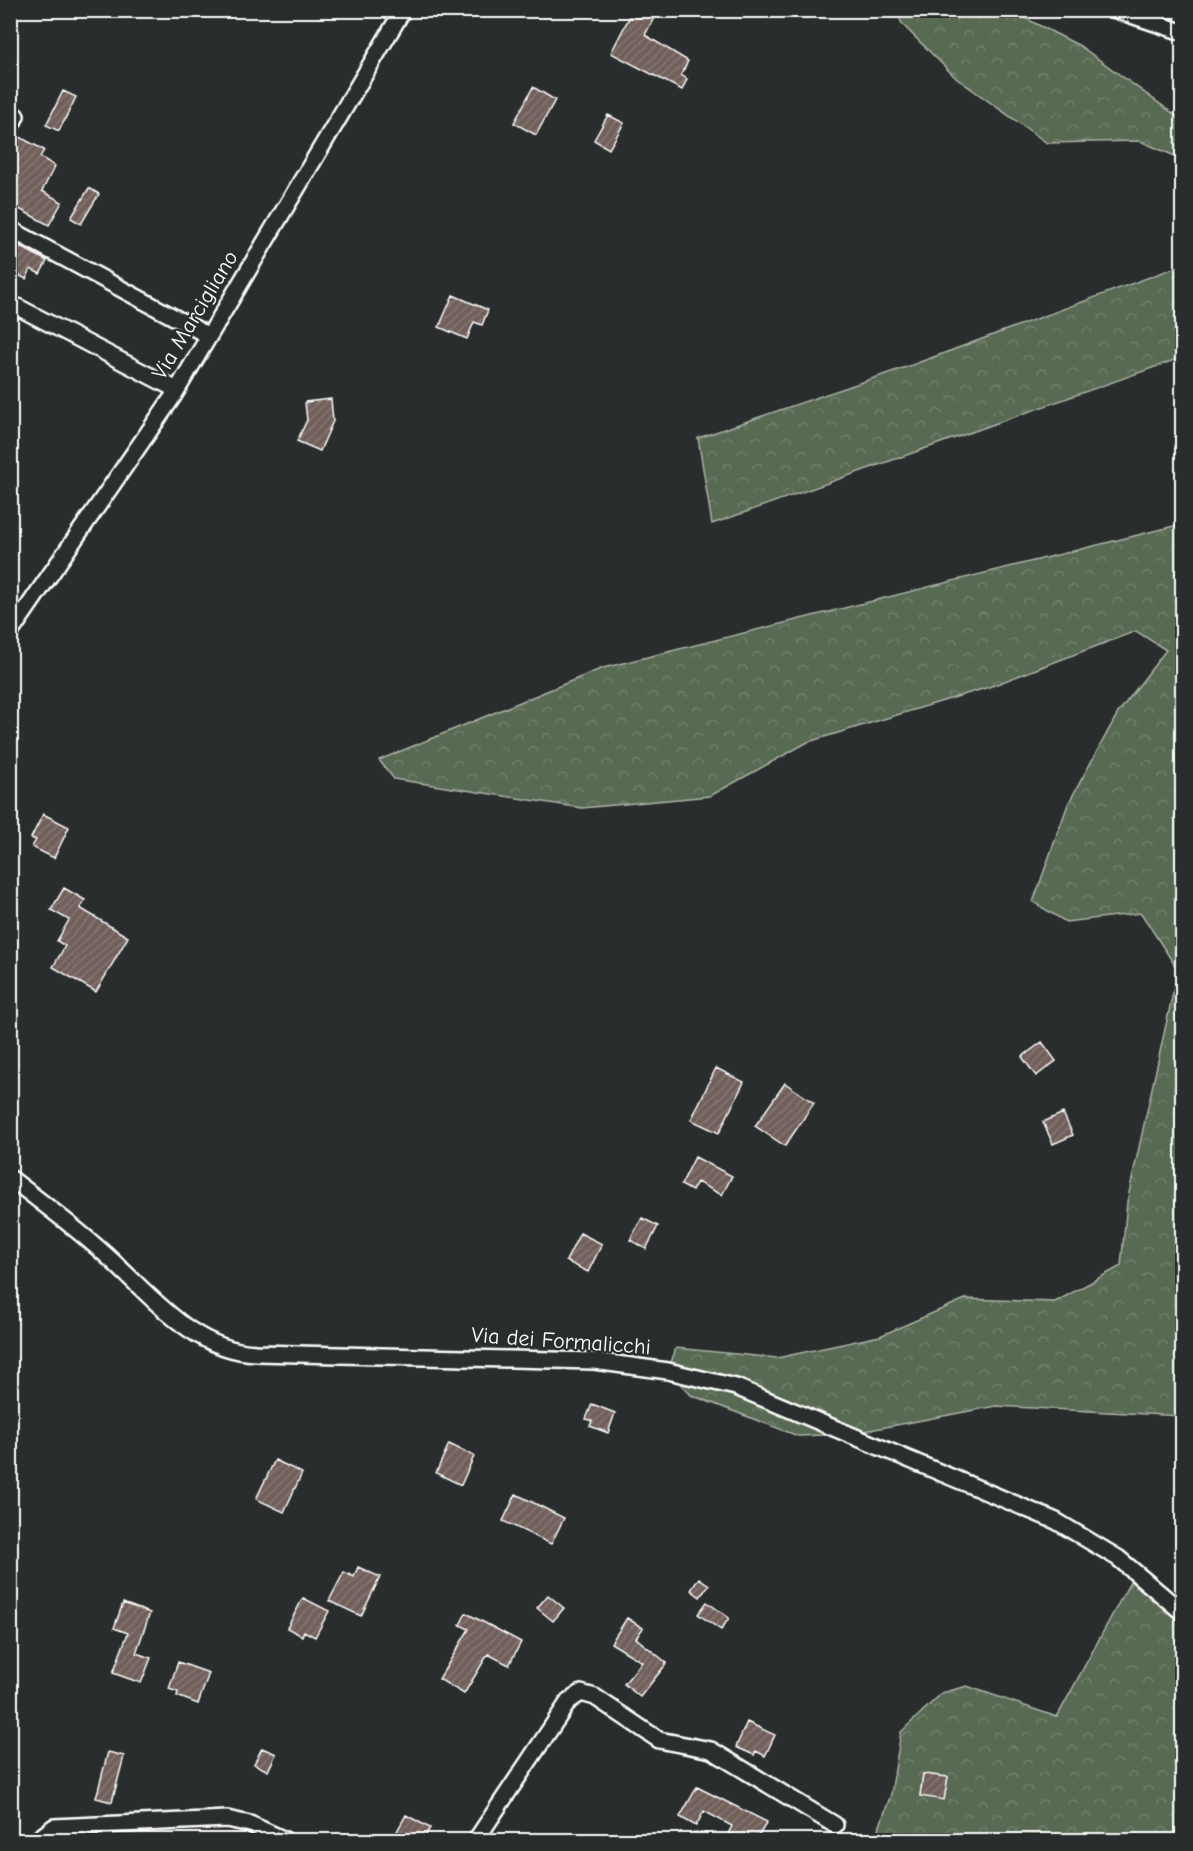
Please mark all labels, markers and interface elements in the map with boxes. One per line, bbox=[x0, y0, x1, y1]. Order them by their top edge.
street label: Via Marcigliano bbox=[146, 246, 244, 384]
street label: Via dei Formalicchi bbox=[470, 1322, 652, 1360]

